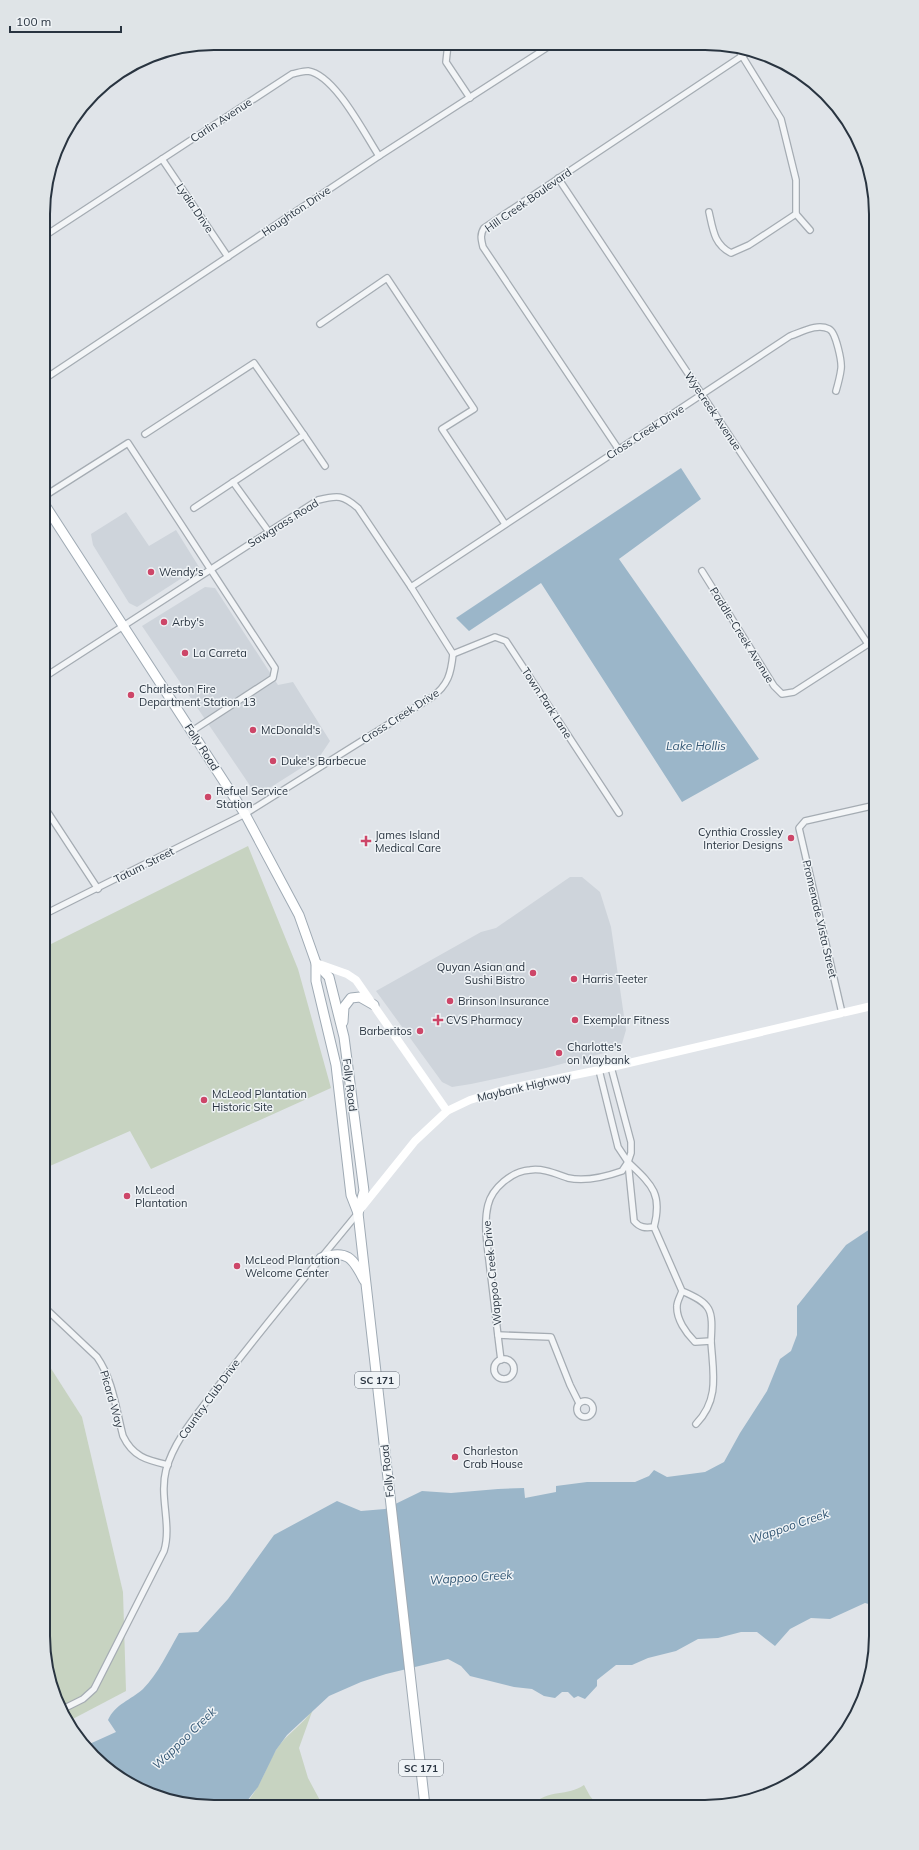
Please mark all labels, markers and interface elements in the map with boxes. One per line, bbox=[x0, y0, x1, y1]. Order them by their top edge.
scale bar bbox=[10, 8, 121, 34]
text: 100 m bbox=[16, 14, 51, 29]
street label: Carlin Avenue bbox=[187, 95, 255, 145]
street label: Hill Creek Boulevard bbox=[482, 165, 574, 235]
street label: Lydia Drive bbox=[173, 181, 217, 235]
street label: Houghton Drive bbox=[259, 183, 333, 239]
street label: Wyecreek Avenue bbox=[682, 369, 744, 453]
street label: Cross Creek Drive bbox=[603, 402, 687, 462]
street label: Sawgrass Road bbox=[245, 496, 321, 550]
place label: Wendy's bbox=[159, 565, 203, 579]
marker: Wendy's bbox=[146, 567, 156, 577]
street label: Paddle-Creek Avenue bbox=[707, 584, 777, 686]
place label: Arby's bbox=[172, 615, 204, 629]
marker: Arby's bbox=[159, 617, 169, 627]
place label: La Carreta bbox=[193, 646, 247, 660]
marker: La Carreta bbox=[180, 648, 190, 658]
street label: Town Park Lane bbox=[519, 665, 575, 741]
place label: Charleston Fire Department Station 13 bbox=[139, 682, 256, 709]
street label: Cross Creek Drive bbox=[358, 686, 442, 746]
marker: Charleston Fire Department Station 13 bbox=[126, 690, 136, 700]
street label: Folly Road bbox=[182, 721, 222, 773]
place label: McDonald's bbox=[261, 723, 321, 737]
marker: McDonald's bbox=[248, 725, 258, 735]
water label: Lake Hollis bbox=[666, 738, 726, 753]
place label: Duke's Barbecue bbox=[281, 754, 366, 768]
marker: Duke's Barbecue bbox=[268, 756, 278, 766]
place label: Refuel Service Station bbox=[216, 784, 288, 811]
marker: Refuel Service Station bbox=[203, 792, 213, 802]
place label: Cynthia Crossley Interior Designs bbox=[698, 825, 783, 852]
place label: James Island Medical Care bbox=[375, 828, 441, 855]
marker: Cynthia Crossley Interior Designs bbox=[786, 833, 796, 843]
marker: James Island Medical Care bbox=[360, 835, 372, 847]
street label: Tatum Street bbox=[112, 844, 177, 886]
street label: Promenade Vista Street bbox=[800, 859, 840, 980]
place label: Quyan Asian and Sushi Bistro bbox=[437, 960, 525, 987]
marker: Quyan Asian and Sushi Bistro bbox=[528, 968, 538, 978]
place label: Harris Teeter bbox=[582, 972, 648, 986]
marker: Harris Teeter bbox=[569, 974, 579, 984]
place label: Brinson Insurance bbox=[458, 994, 549, 1008]
marker: Brinson Insurance bbox=[445, 996, 455, 1006]
place label: CVS Pharmacy bbox=[446, 1013, 523, 1027]
place label: Exemplar Fitness bbox=[583, 1013, 670, 1027]
marker: CVS Pharmacy bbox=[433, 1015, 443, 1025]
marker: Exemplar Fitness bbox=[570, 1015, 580, 1025]
place label: Barberitos bbox=[359, 1024, 412, 1038]
marker: Barberitos bbox=[415, 1026, 425, 1036]
place label: Charlotte's on Maybank bbox=[567, 1040, 630, 1067]
marker: Charlotte's on Maybank bbox=[554, 1048, 564, 1058]
street label: Folly Road bbox=[340, 1058, 360, 1112]
street label: Maybank Highway bbox=[476, 1069, 572, 1105]
place label: McLeod Plantation Historic Site bbox=[212, 1087, 307, 1114]
marker: McLeod Plantation Historic Site bbox=[199, 1095, 209, 1105]
place label: McLeod Plantation bbox=[135, 1183, 187, 1210]
marker: McLeod Plantation bbox=[122, 1191, 132, 1201]
street label: Wappoo Creek Drive bbox=[480, 1220, 504, 1326]
place label: McLeod Plantation Welcome Center bbox=[245, 1253, 340, 1280]
marker: McLeod Plantation Welcome Center bbox=[232, 1261, 242, 1271]
street label: Country Club Drive bbox=[175, 1356, 243, 1442]
street label: Picard Way bbox=[97, 1369, 127, 1430]
road number: SC 171 bbox=[355, 1372, 399, 1388]
street label: Folly Road bbox=[377, 1444, 397, 1498]
place label: Charleston Crab House bbox=[463, 1444, 523, 1471]
marker: Charleston Crab House bbox=[450, 1452, 460, 1462]
water label: Wappoo Creek bbox=[747, 1505, 831, 1547]
water label: Wappoo Creek bbox=[429, 1567, 514, 1587]
water label: Wappoo Creek bbox=[149, 1703, 220, 1772]
road number: SC 171 bbox=[399, 1760, 443, 1776]

